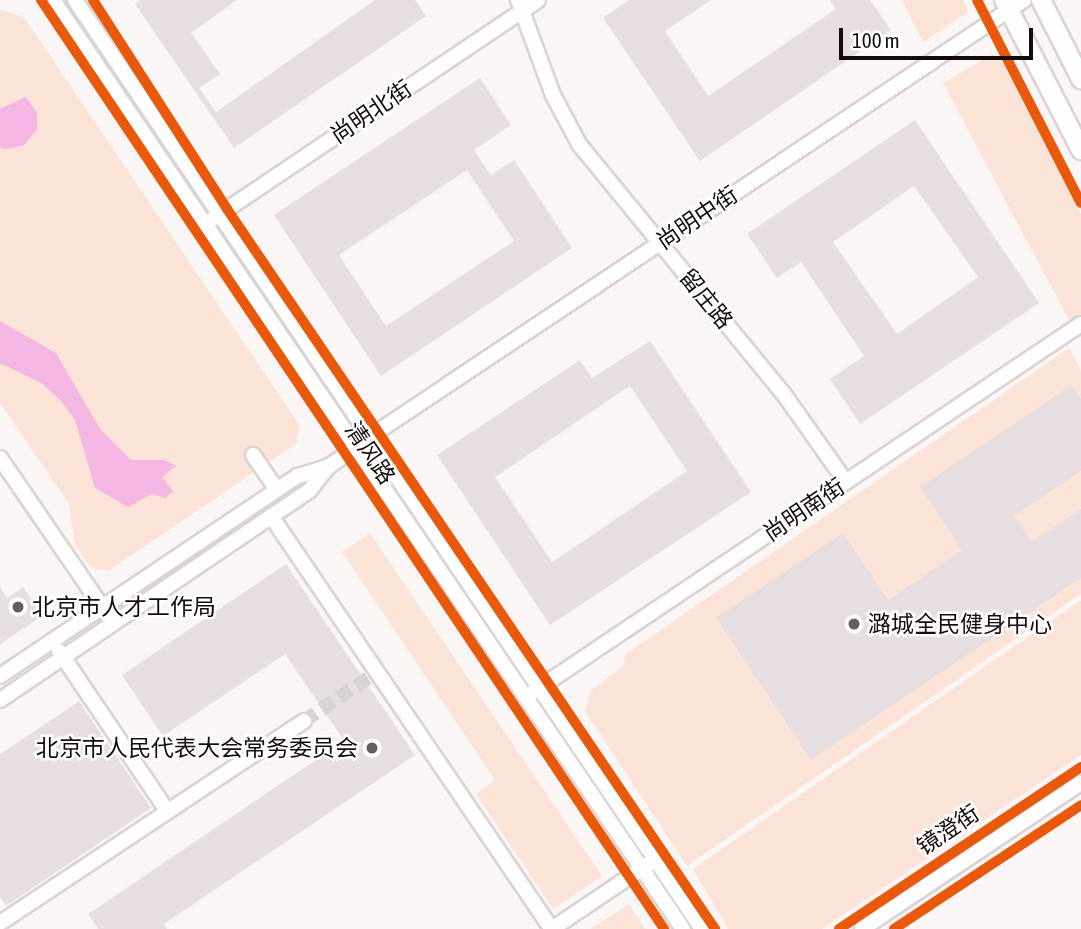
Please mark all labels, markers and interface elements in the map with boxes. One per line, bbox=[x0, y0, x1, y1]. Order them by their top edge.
scale bar bbox=[843, 14, 1037, 58]
text: 100 m bbox=[852, 28, 900, 52]
street label: 尚明北街 bbox=[325, 75, 417, 149]
street label: 尚明中街 bbox=[651, 181, 743, 255]
street label: 留庄路 bbox=[674, 264, 738, 334]
street label: 清风路 bbox=[339, 417, 401, 489]
street label: 尚明南街 bbox=[758, 473, 850, 547]
place label: 北京市人才工作局 bbox=[32, 593, 216, 621]
marker: 北京市人才工作局 bbox=[10, 599, 26, 615]
place label: 潞城全民健身中心 bbox=[868, 610, 1052, 638]
marker: 潞城全民健身中心 bbox=[846, 616, 862, 632]
place label: 北京市人民代表大会常务委员会 bbox=[36, 734, 358, 762]
marker: 北京市人民代表大会常务委员会 bbox=[364, 740, 380, 756]
street label: 镜澄街 bbox=[912, 799, 984, 861]

